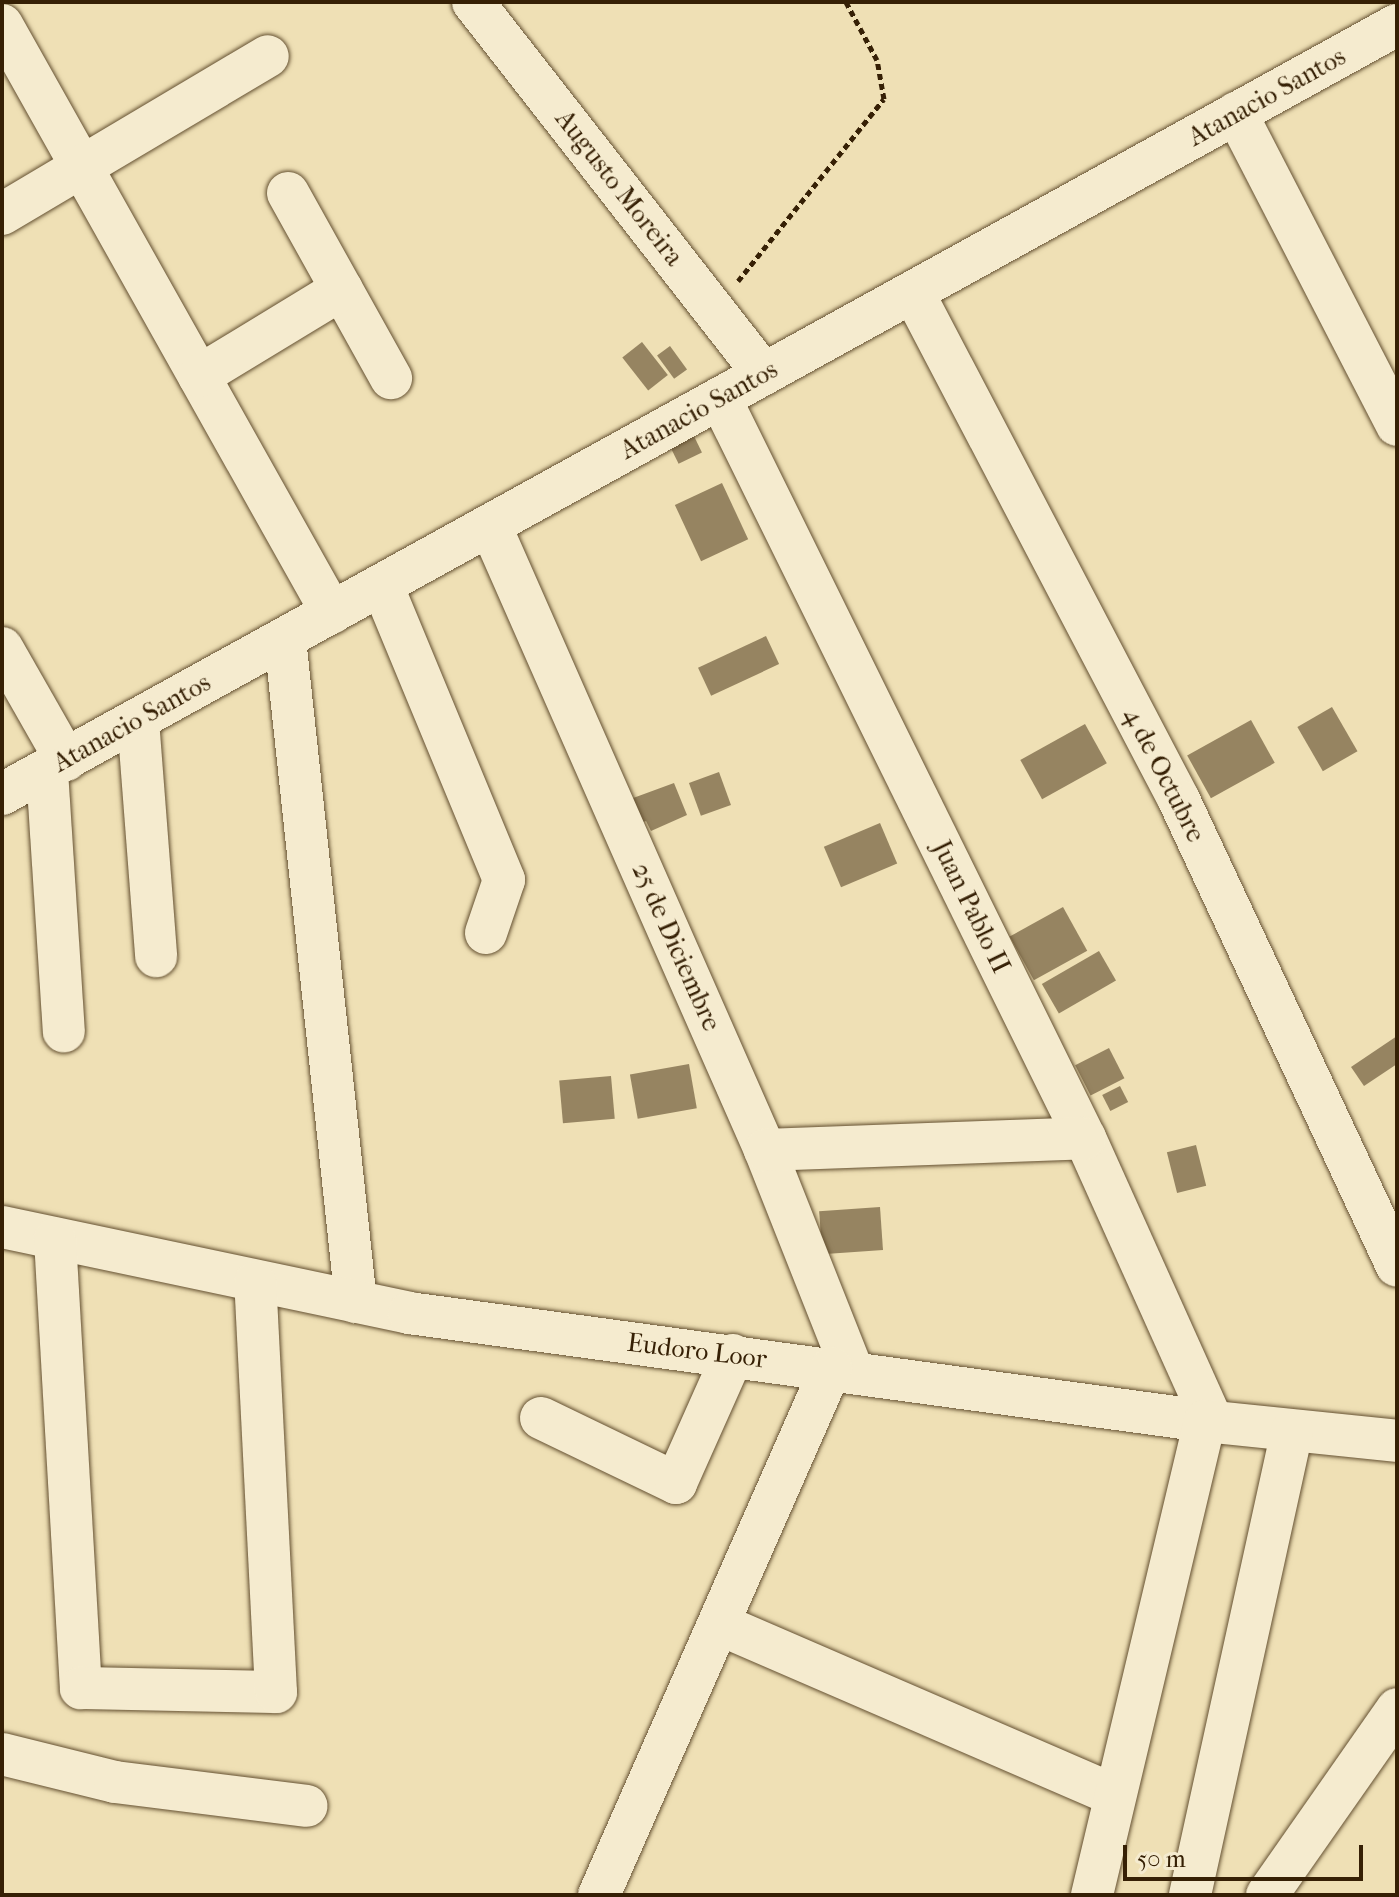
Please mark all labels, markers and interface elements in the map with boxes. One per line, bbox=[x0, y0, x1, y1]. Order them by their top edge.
street label: Atanacio Santos bbox=[1183, 41, 1351, 153]
street label: Augusto Moreira bbox=[549, 104, 689, 272]
street label: Atanacio Santos bbox=[615, 354, 783, 466]
street label: Atanacio Santos bbox=[48, 667, 216, 779]
street label: 4 de Octubre bbox=[1117, 703, 1211, 847]
street label: Juan Pablo II bbox=[925, 836, 1017, 978]
street label: 25 de Diciembre bbox=[625, 858, 727, 1036]
street label: Eudoro Loor bbox=[625, 1327, 769, 1375]
scale bar bbox=[1127, 1829, 1367, 1879]
text: 50 m bbox=[1137, 1845, 1186, 1873]

